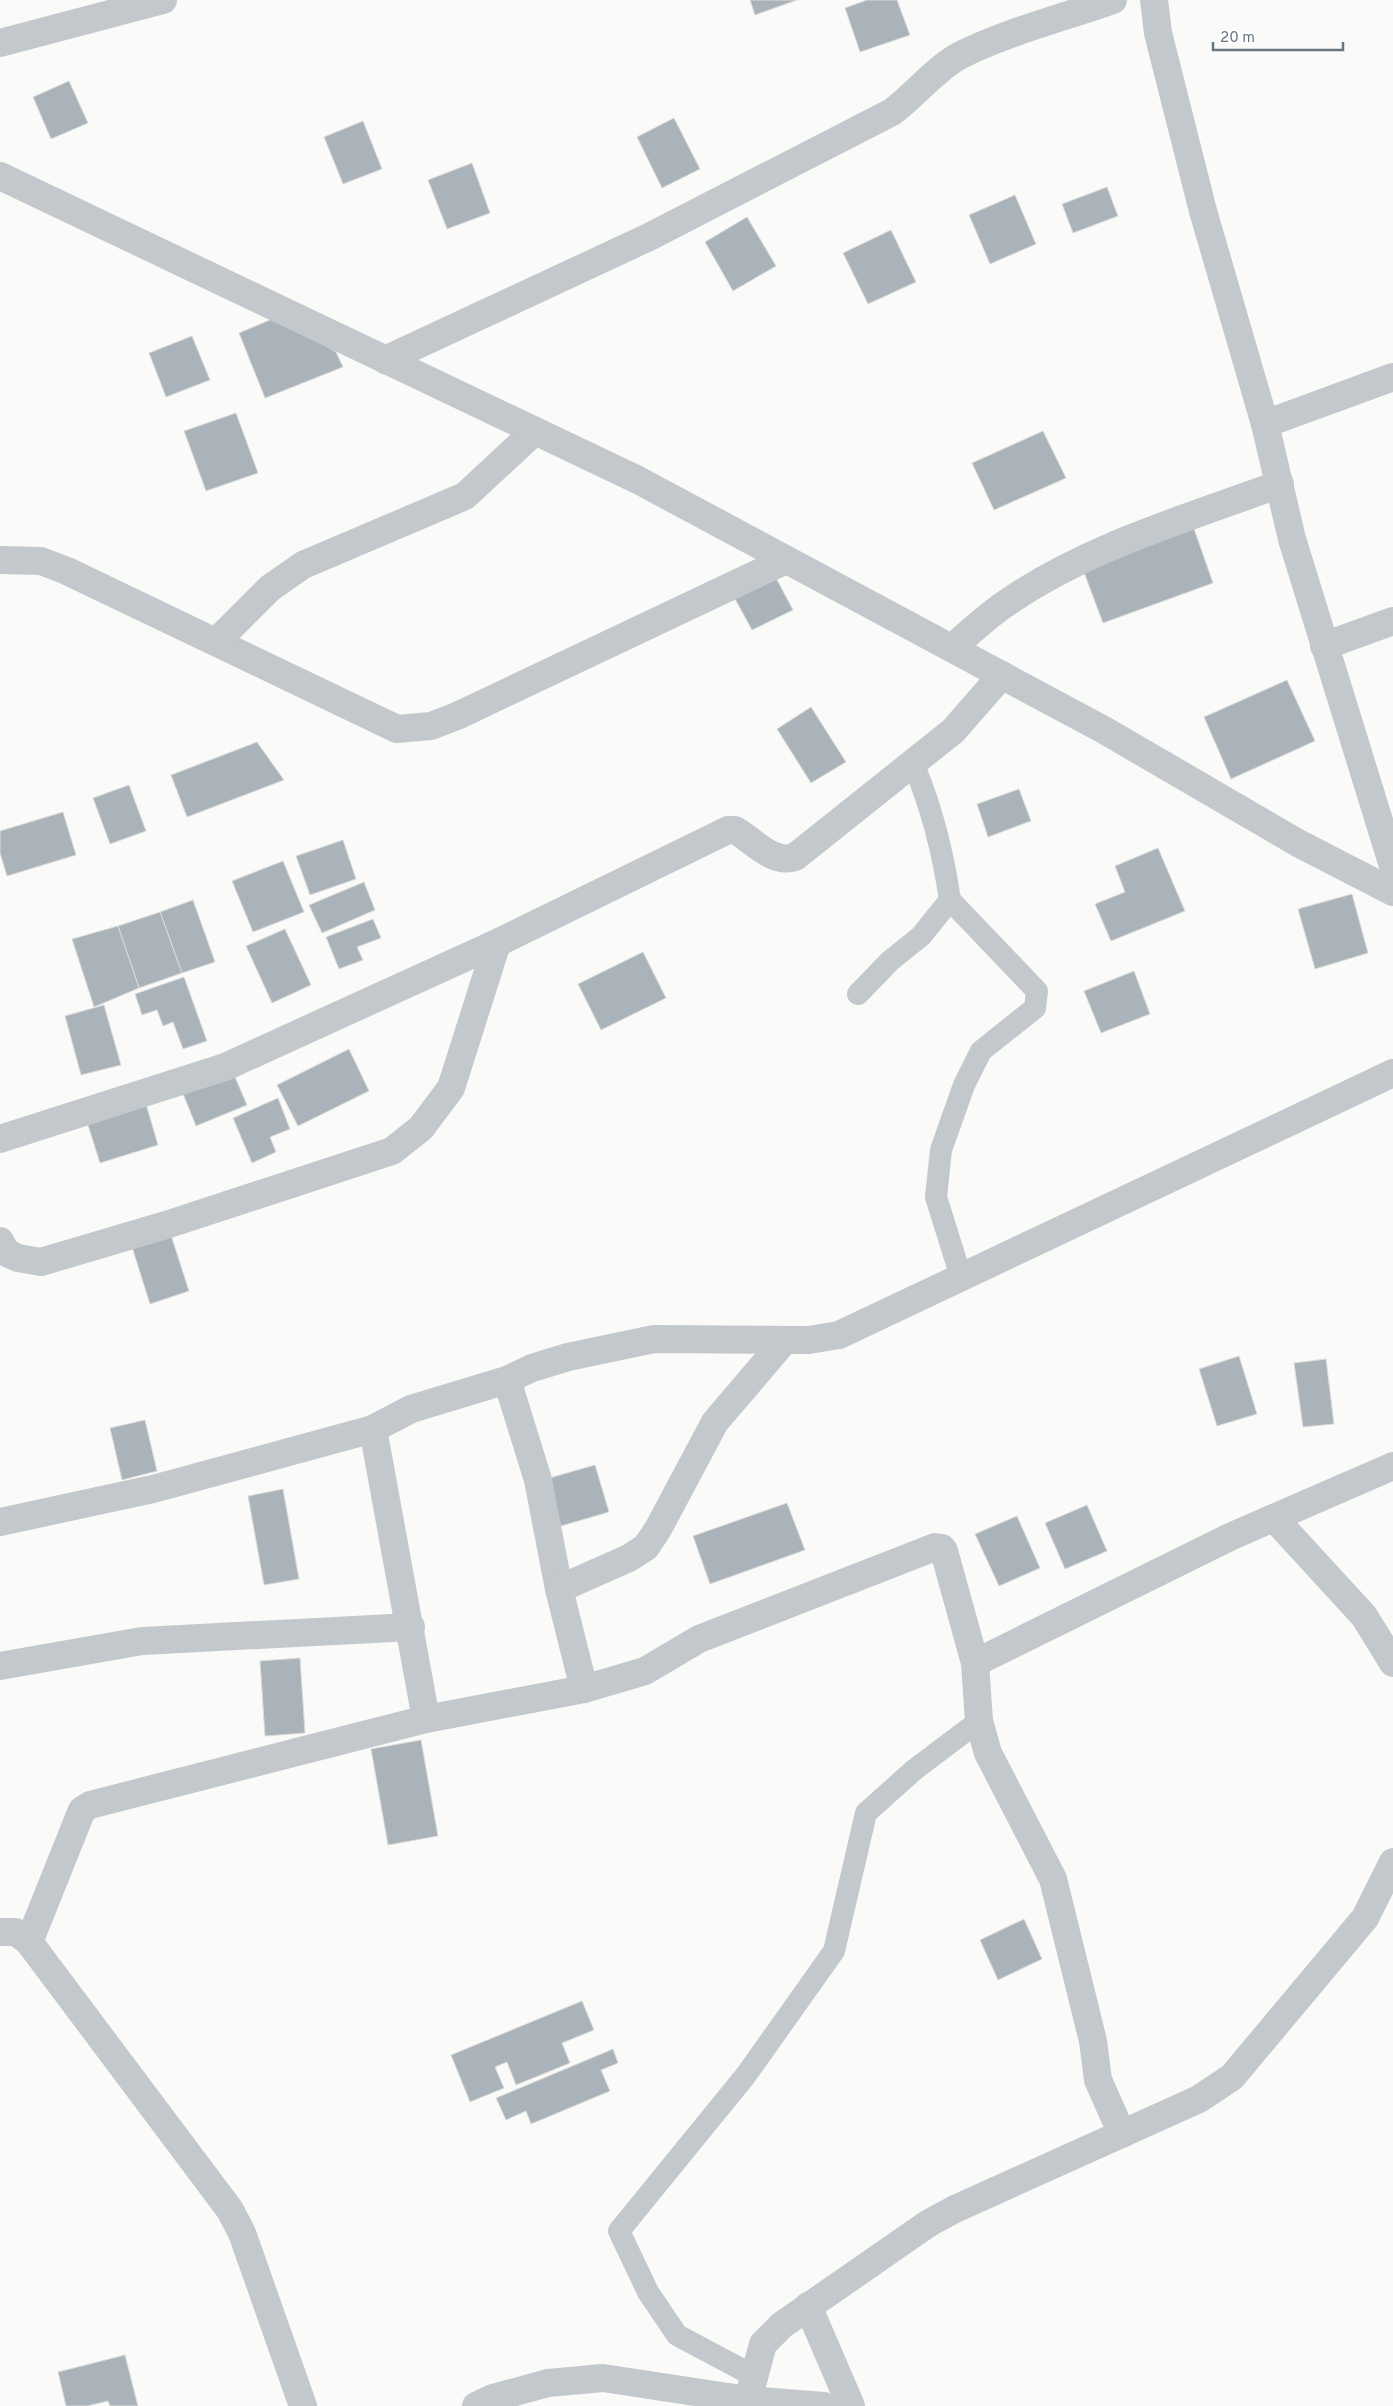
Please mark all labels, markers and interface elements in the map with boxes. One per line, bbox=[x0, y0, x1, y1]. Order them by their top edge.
scale bar bbox=[1213, 20, 1343, 52]
text: 20 m bbox=[1220, 29, 1255, 48]

